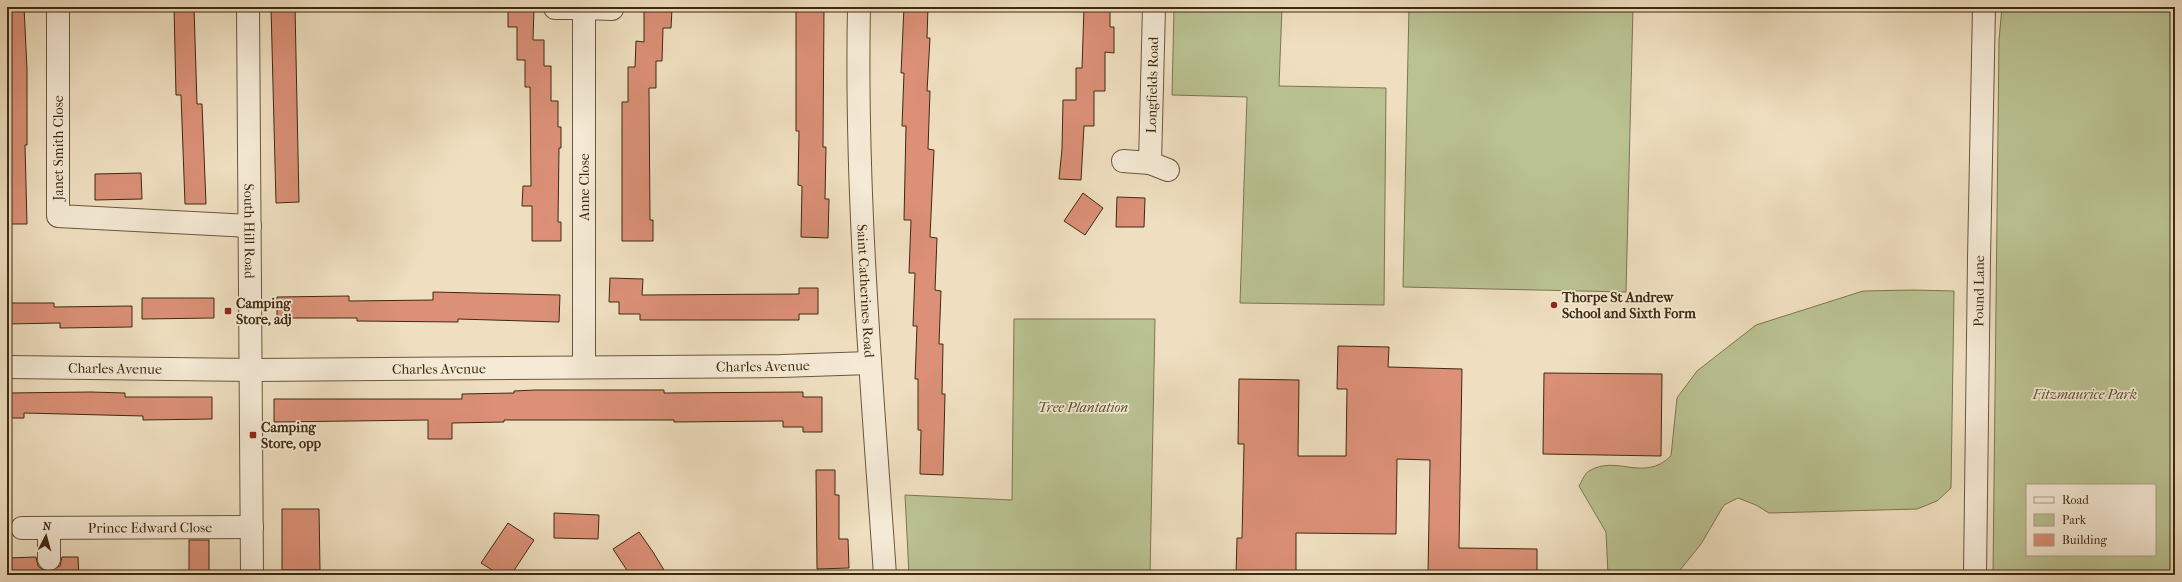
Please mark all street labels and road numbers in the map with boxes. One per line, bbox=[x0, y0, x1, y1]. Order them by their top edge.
street label: Longfields Road bbox=[1142, 36, 1162, 134]
street label: Janet Smith Close bbox=[50, 95, 67, 202]
street label: Anne Close bbox=[576, 153, 593, 222]
street label: South Hill Road bbox=[241, 183, 258, 279]
street label: Saint Catherines Road bbox=[854, 224, 878, 359]
street label: Pound Lane bbox=[1970, 255, 1988, 327]
street label: Charles Avenue bbox=[716, 357, 810, 375]
street label: Charles Avenue bbox=[68, 359, 162, 377]
street label: Charles Avenue bbox=[392, 360, 486, 377]
street label: Prince Edward Close bbox=[88, 519, 212, 536]

